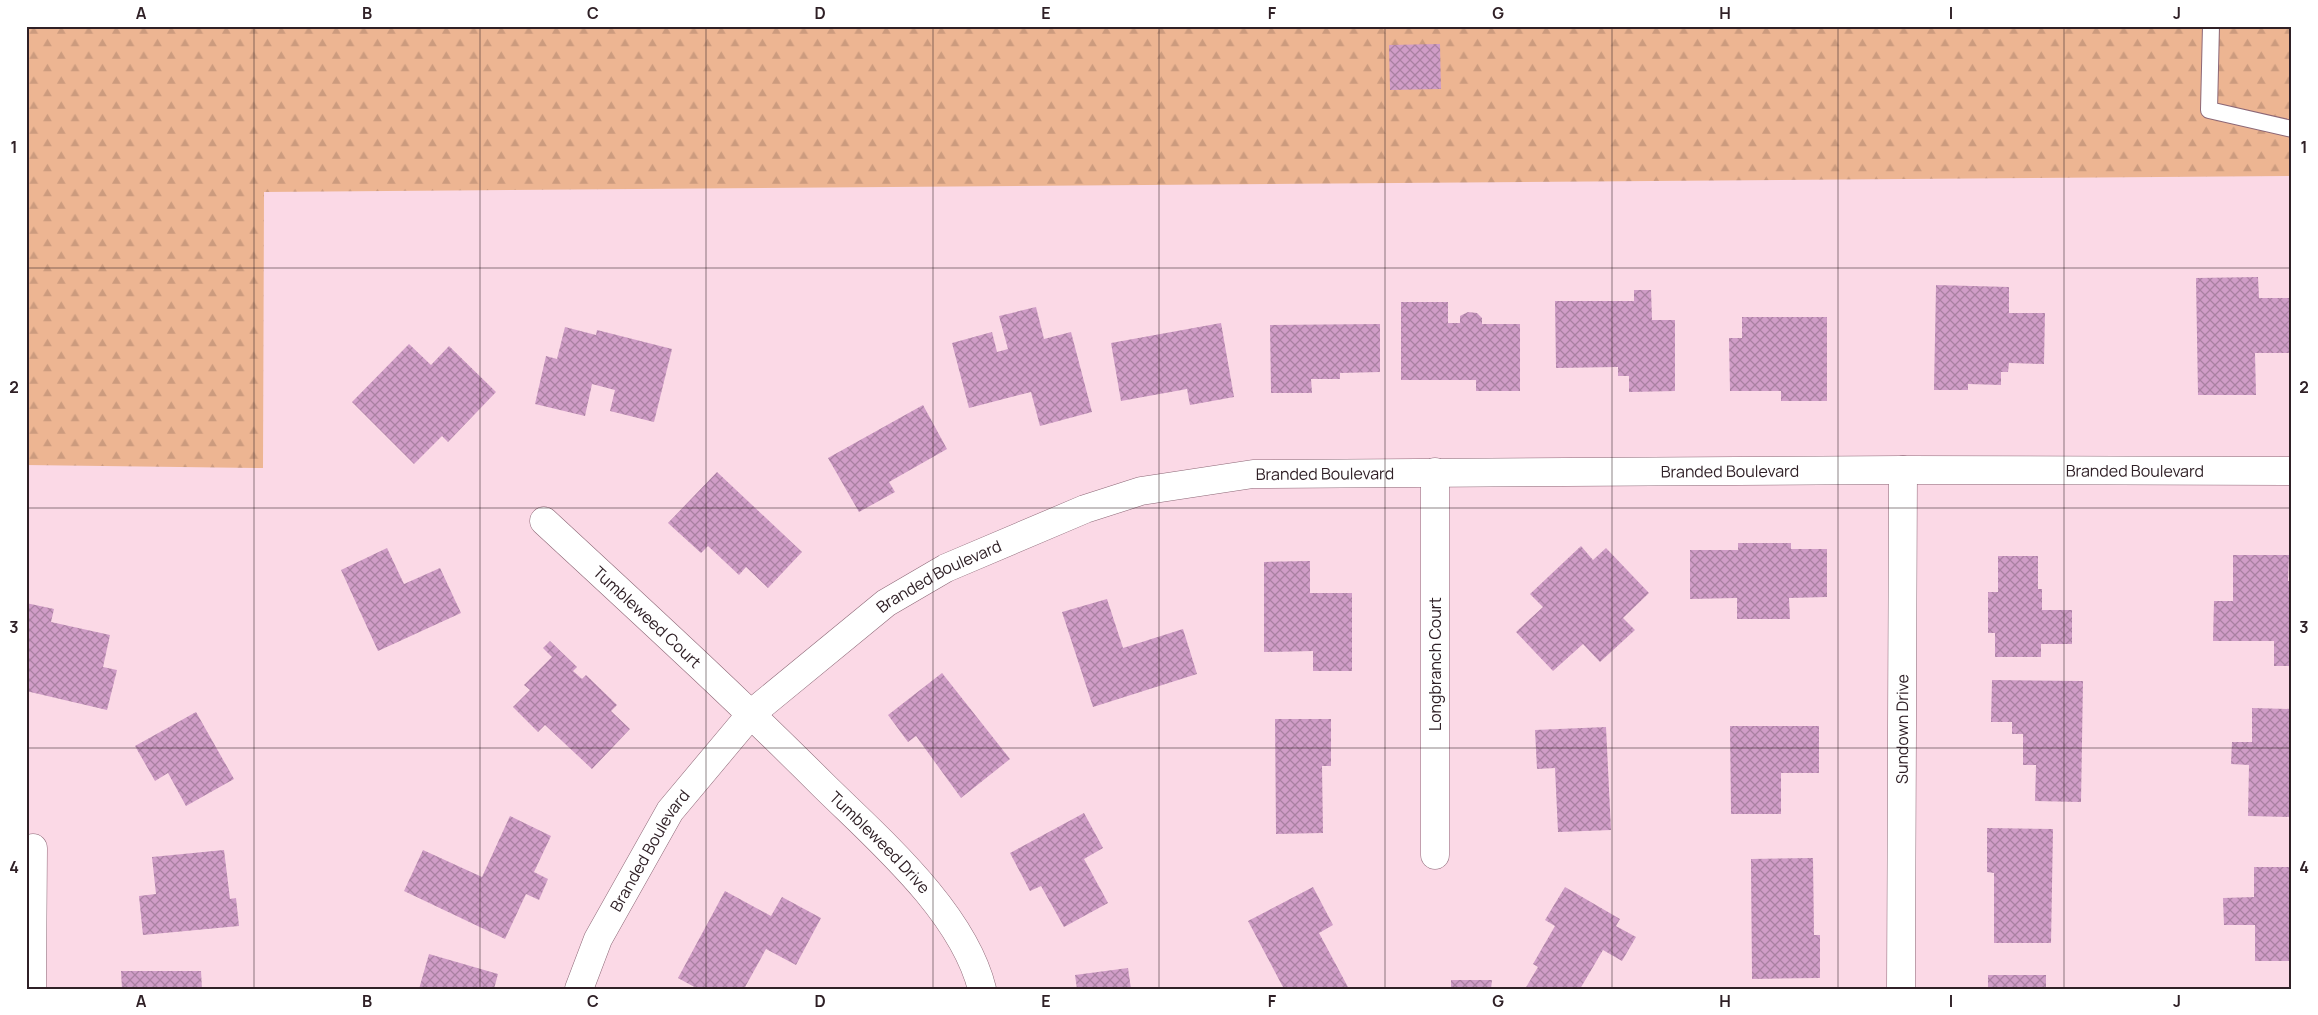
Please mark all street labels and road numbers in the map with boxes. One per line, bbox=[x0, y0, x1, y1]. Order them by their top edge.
street label: Branded Boulevard bbox=[2066, 459, 2204, 482]
street label: Branded Boulevard bbox=[1661, 460, 1799, 482]
street label: Branded Boulevard bbox=[1256, 462, 1394, 485]
street label: Branded Boulevard bbox=[872, 535, 1005, 618]
street label: Tumbleweed Court bbox=[589, 561, 706, 673]
street label: Longbranch Court bbox=[1424, 597, 1446, 731]
street label: Sundown Drive bbox=[1891, 674, 1913, 784]
street label: Branded Boulevard bbox=[605, 785, 694, 915]
street label: Tumbleweed Drive bbox=[825, 786, 935, 898]

